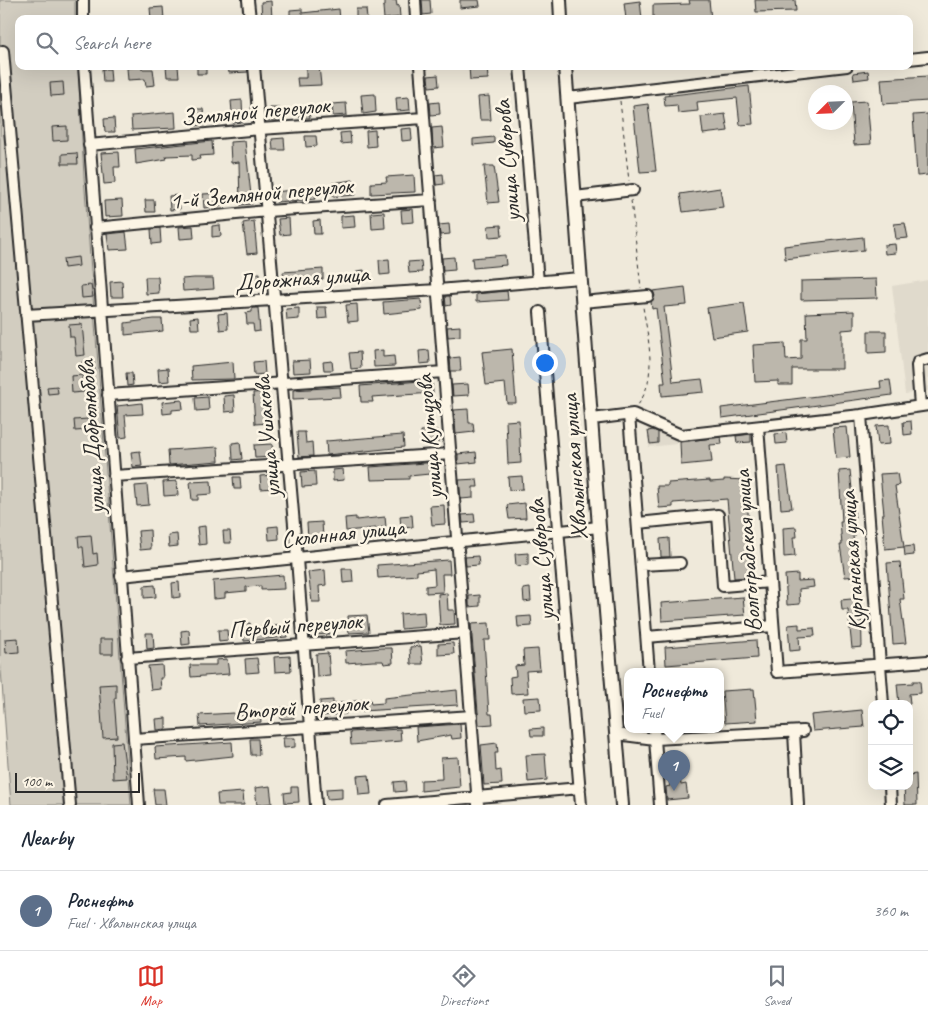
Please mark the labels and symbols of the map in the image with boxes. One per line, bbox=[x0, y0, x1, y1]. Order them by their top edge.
north arrow bbox=[808, 85, 853, 130]
street label: Земляной переулок bbox=[180, 89, 333, 132]
street label: улица Суворова bbox=[487, 97, 527, 225]
street label: 1-й Земляной переулок bbox=[168, 170, 356, 216]
street label: Дорожная улица bbox=[234, 258, 372, 298]
your location bbox=[532, 350, 558, 376]
street label: улица Добролюбова bbox=[71, 357, 111, 517]
street label: улица Кутузова bbox=[408, 372, 451, 503]
street label: улица Ушакова bbox=[247, 373, 287, 501]
street label: Хвалынская улица bbox=[554, 392, 594, 541]
street label: Волгоградская улица bbox=[726, 468, 768, 633]
street label: Курганская улица bbox=[832, 488, 872, 632]
street label: улица Суворова bbox=[521, 496, 561, 624]
street label: Склонная улица bbox=[280, 511, 409, 554]
street label: Первый переулок bbox=[227, 605, 365, 645]
street label: Второй переулок bbox=[233, 687, 371, 727]
pin: 1 bbox=[658, 750, 690, 791]
scale bar bbox=[15, 770, 140, 793]

